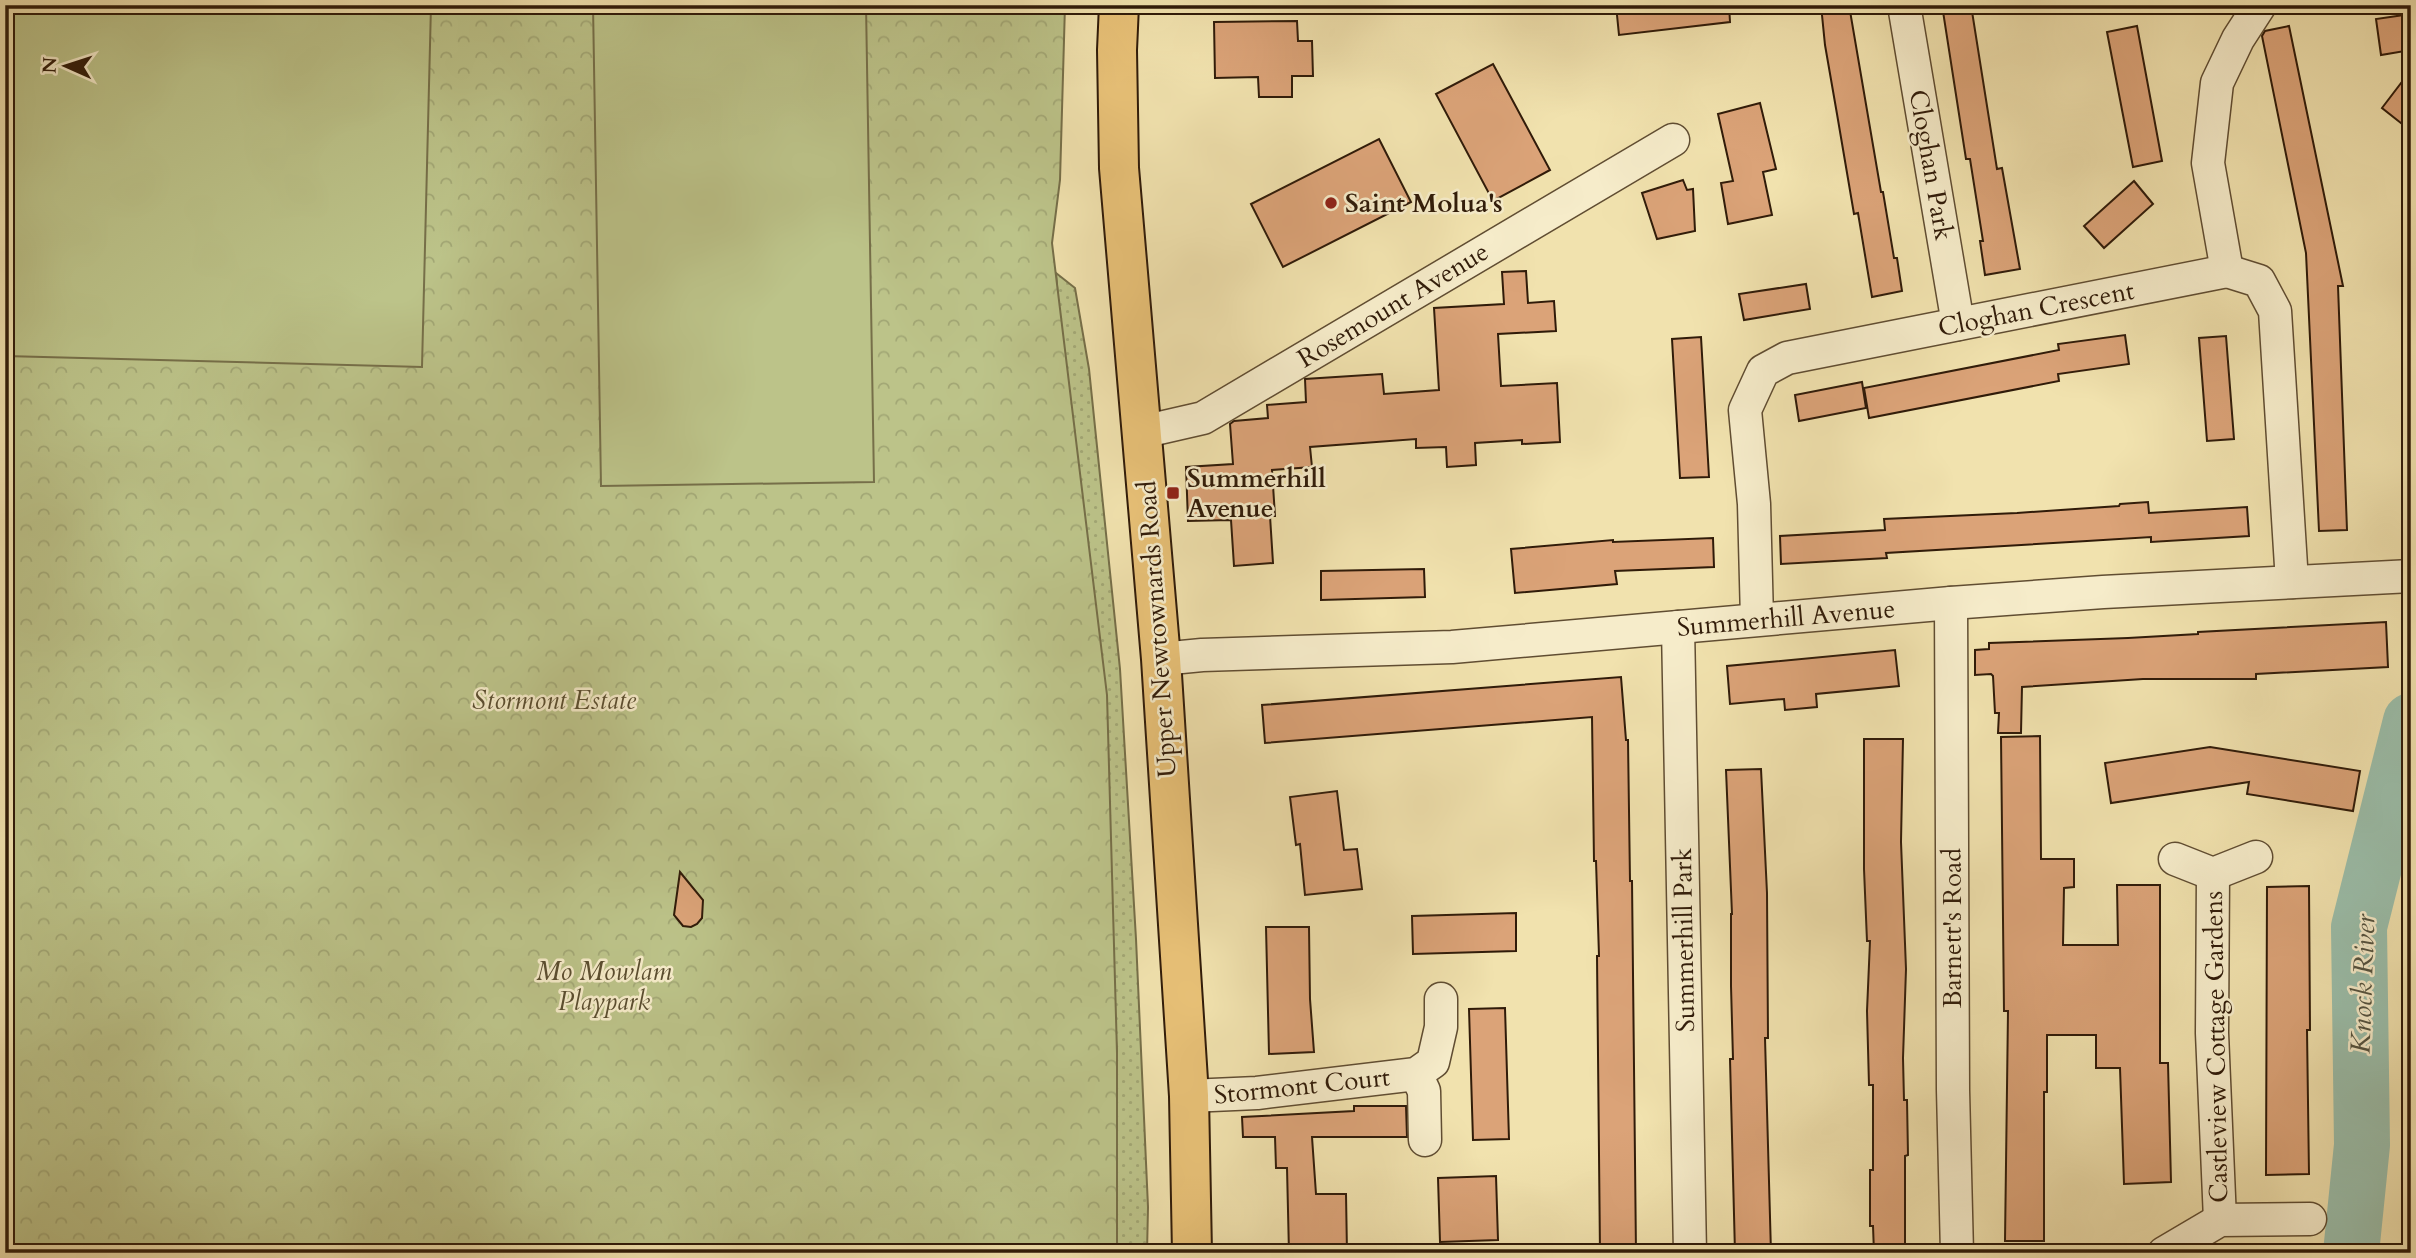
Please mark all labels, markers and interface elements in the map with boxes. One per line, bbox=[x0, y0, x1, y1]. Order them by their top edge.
north arrow bbox=[32, 32, 102, 102]
text: N bbox=[37, 56, 63, 74]
street label: Cloghan Park bbox=[1901, 87, 1961, 243]
place label: Saint Molua's bbox=[1345, 186, 1503, 221]
marker: Saint Molua's bbox=[1323, 195, 1339, 211]
street label: Rosemount Avenue bbox=[1291, 234, 1495, 376]
street label: Cloghan Crescent bbox=[1935, 273, 2137, 345]
place label: Summerhill Avenue bbox=[1187, 461, 1326, 526]
street label: Upper Newtownards Road bbox=[1129, 479, 1185, 778]
marker: Summerhill Avenue bbox=[1165, 485, 1181, 501]
street label: Summerhill Avenue bbox=[1676, 591, 1896, 645]
park label: Stormont Estate bbox=[472, 683, 637, 718]
street label: Summerhill Park bbox=[1665, 847, 1703, 1032]
street label: Barnett's Road bbox=[1935, 848, 1970, 1008]
street label: Castleview Cottage Gardens bbox=[2196, 891, 2236, 1203]
water label: Knock River bbox=[2342, 913, 2384, 1054]
park label: Mo Mowlam Playpark bbox=[536, 954, 672, 1019]
street label: Stormont Court bbox=[1212, 1059, 1392, 1113]

